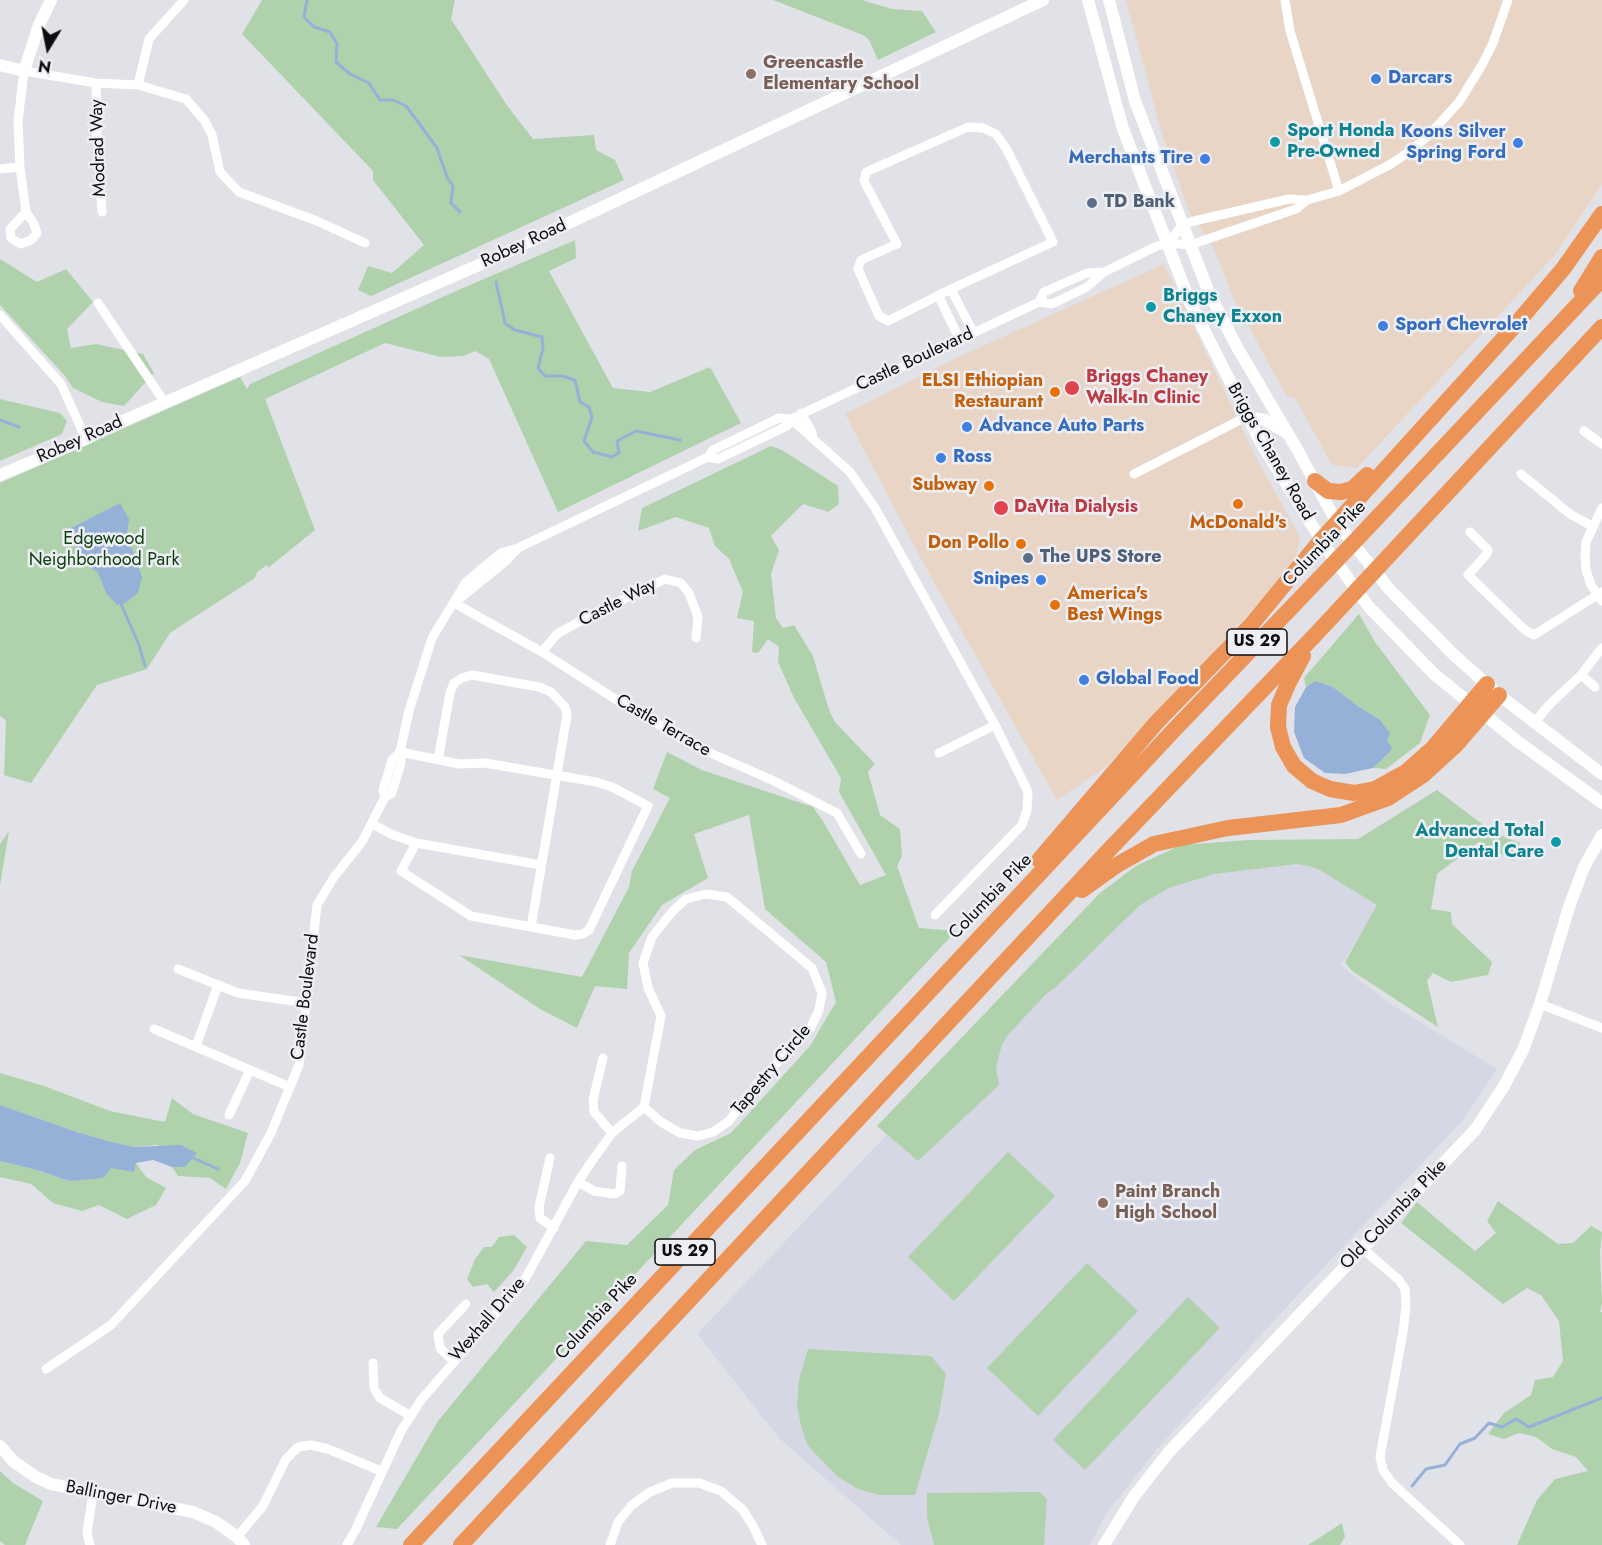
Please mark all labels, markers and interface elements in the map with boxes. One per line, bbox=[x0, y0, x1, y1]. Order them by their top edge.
north arrow bbox=[18, 18, 78, 78]
place label: Greencastle Elementary School bbox=[763, 53, 919, 96]
text: N bbox=[37, 54, 53, 79]
marker: Greencastle Elementary School bbox=[744, 67, 758, 81]
place label: Darcars bbox=[1388, 68, 1452, 90]
marker: Darcars bbox=[1369, 72, 1383, 86]
street label: Modrad Way bbox=[87, 99, 111, 197]
place label: Sport Honda Pre-Owned bbox=[1287, 121, 1394, 164]
place label: Koons Silver Spring Ford bbox=[1401, 122, 1506, 164]
marker: Sport Honda Pre-Owned bbox=[1268, 135, 1282, 149]
marker: Koons Silver Spring Ford bbox=[1511, 136, 1525, 150]
place label: Merchants Tire bbox=[1068, 148, 1193, 170]
marker: Merchants Tire bbox=[1198, 152, 1212, 166]
place label: TD Bank bbox=[1104, 192, 1175, 214]
marker: TD Bank bbox=[1085, 196, 1099, 210]
street label: Robey Road bbox=[478, 215, 570, 273]
place label: Briggs Chaney Exxon bbox=[1163, 286, 1282, 328]
marker: Briggs Chaney Exxon bbox=[1144, 300, 1158, 314]
place label: Sport Chevrolet bbox=[1395, 315, 1528, 337]
marker: Sport Chevrolet bbox=[1376, 319, 1390, 333]
street label: Castle Boulevard bbox=[853, 323, 977, 397]
place label: Briggs Chaney Walk-In Clinic bbox=[1086, 367, 1208, 410]
place label: ELSI Ethiopian Restaurant bbox=[922, 371, 1043, 413]
marker: Briggs Chaney Walk-In Clinic bbox=[1063, 379, 1081, 397]
street label: Briggs Chaney Road bbox=[1222, 379, 1318, 525]
marker: ELSI Ethiopian Restaurant bbox=[1048, 385, 1062, 399]
street label: Robey Road bbox=[34, 412, 126, 468]
place label: Advance Auto Parts bbox=[979, 416, 1144, 438]
marker: Advance Auto Parts bbox=[960, 420, 974, 434]
place label: Ross bbox=[953, 447, 992, 469]
marker: Ross bbox=[934, 451, 948, 465]
place label: Subway bbox=[912, 475, 977, 497]
marker: Subway bbox=[982, 479, 996, 493]
place label: DaVita Dialysis bbox=[1014, 497, 1138, 519]
marker: McDonald's bbox=[1231, 497, 1245, 511]
street label: Columbia Pike bbox=[1279, 497, 1371, 591]
marker: DaVita Dialysis bbox=[992, 499, 1010, 517]
place label: McDonald's bbox=[1190, 513, 1286, 535]
park label: Edgewood Neighborhood Park bbox=[29, 529, 179, 572]
place label: Don Pollo bbox=[928, 533, 1009, 555]
marker: Don Pollo bbox=[1014, 537, 1028, 551]
place label: The UPS Store bbox=[1040, 547, 1162, 569]
marker: The UPS Store bbox=[1021, 551, 1035, 565]
place label: Snipes bbox=[973, 569, 1029, 591]
marker: Snipes bbox=[1034, 573, 1048, 587]
street label: Castle Way bbox=[576, 574, 660, 632]
place label: America's Best Wings bbox=[1067, 584, 1162, 626]
marker: America's Best Wings bbox=[1048, 598, 1062, 612]
road number: US 29 bbox=[1227, 629, 1287, 655]
place label: Global Food bbox=[1096, 669, 1199, 691]
marker: Global Food bbox=[1077, 673, 1091, 687]
street label: Castle Terrace bbox=[612, 690, 714, 762]
place label: Advanced Total Dental Care bbox=[1415, 821, 1544, 864]
marker: Advanced Total Dental Care bbox=[1549, 835, 1563, 849]
street label: Columbia Pike bbox=[945, 850, 1037, 944]
street label: Castle Boulevard bbox=[288, 933, 324, 1061]
street label: Tapestry Circle bbox=[728, 1020, 816, 1120]
street label: Old Columbia Pike bbox=[1336, 1156, 1452, 1274]
place label: Paint Branch High School bbox=[1115, 1182, 1220, 1224]
marker: Paint Branch High School bbox=[1096, 1196, 1110, 1210]
road number: US 29 bbox=[655, 1239, 715, 1265]
street label: Columbia Pike bbox=[552, 1269, 642, 1365]
street label: Wexhall Drive bbox=[445, 1273, 531, 1367]
street label: Ballinger Drive bbox=[64, 1477, 178, 1519]

